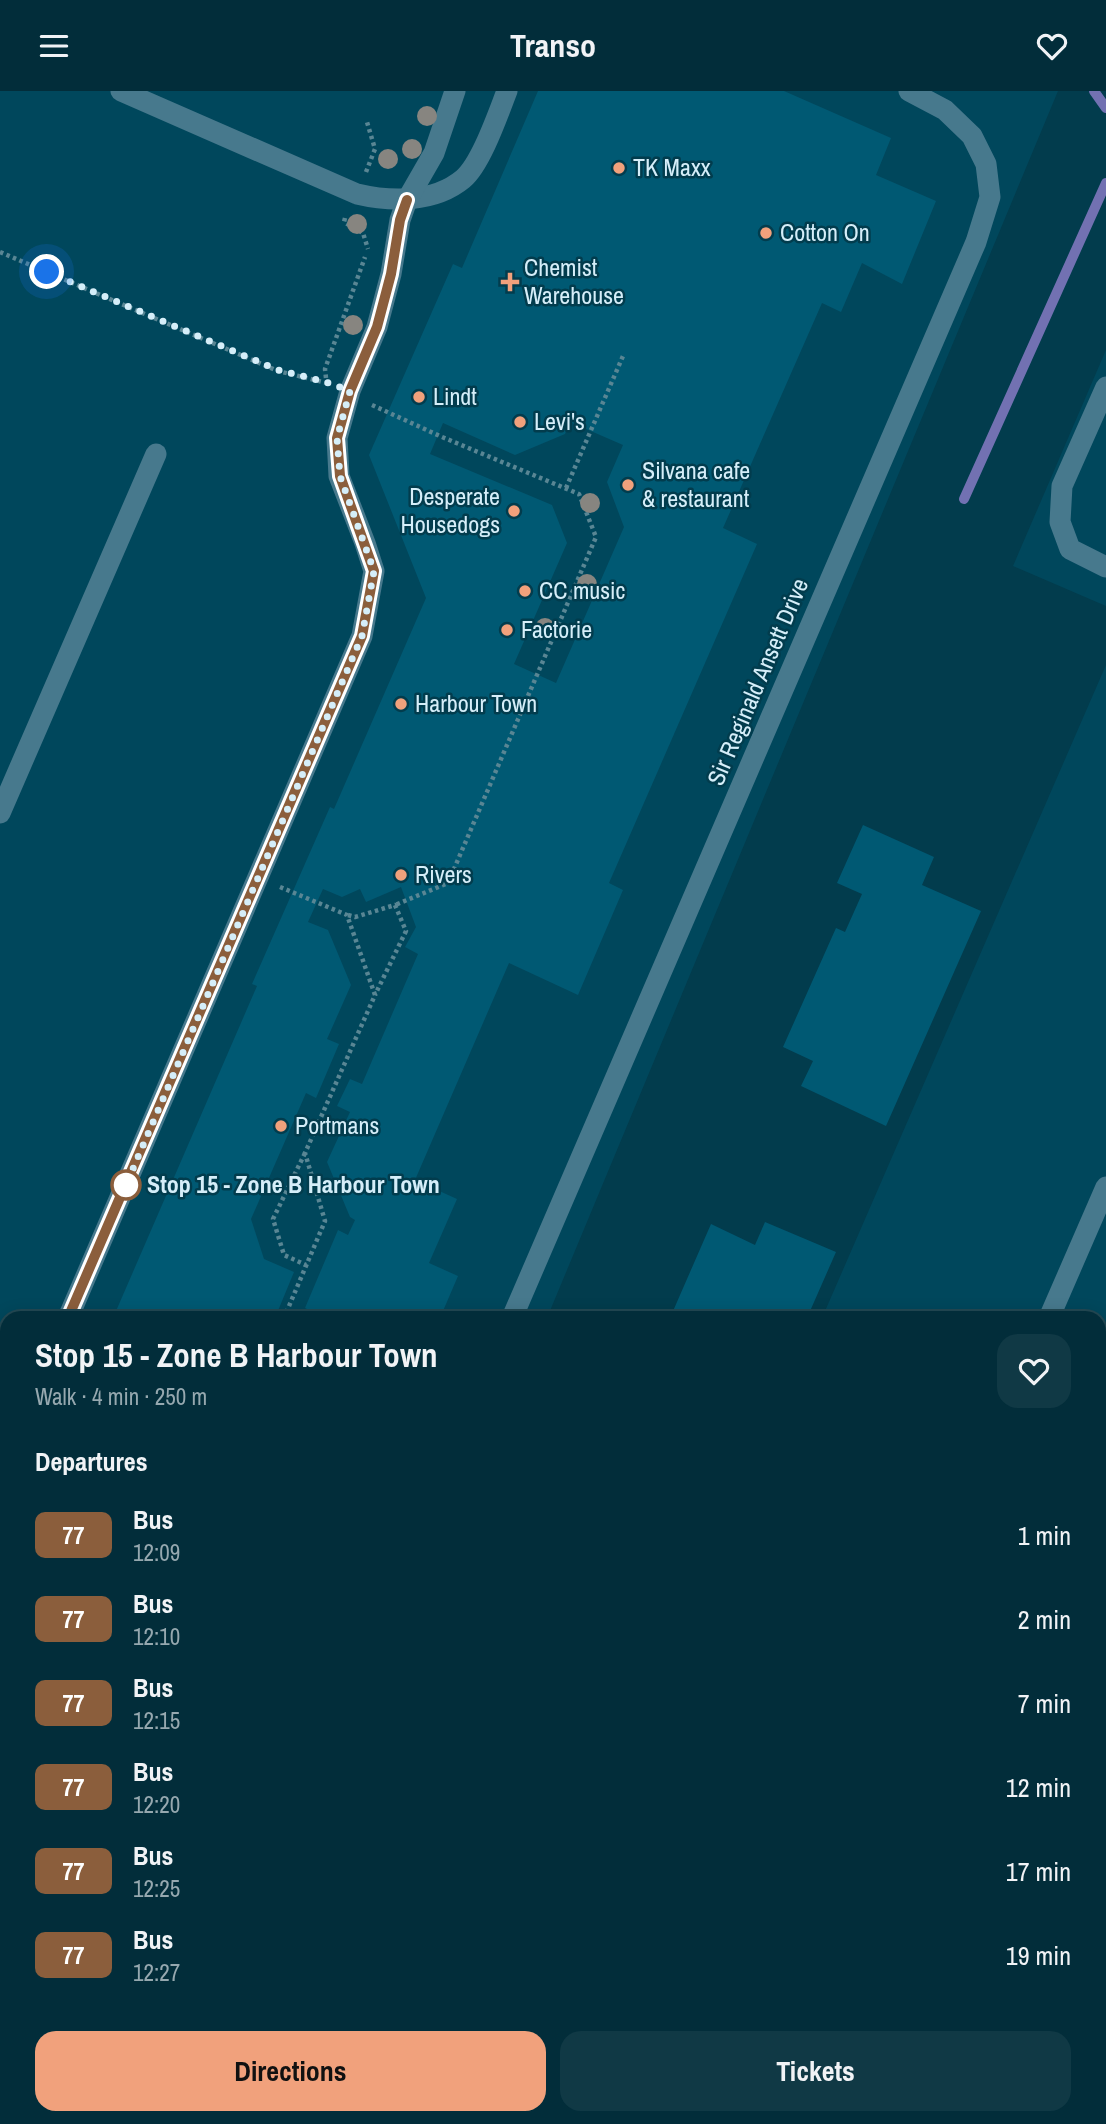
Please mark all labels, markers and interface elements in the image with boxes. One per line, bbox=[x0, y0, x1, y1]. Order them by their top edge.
text: Transo bbox=[510, 24, 596, 67]
icon: menu bbox=[35, 27, 73, 65]
icon: heart bbox=[1033, 27, 1071, 65]
place label: TK Maxx bbox=[633, 151, 711, 183]
marker: TK Maxx bbox=[611, 160, 627, 176]
place label: Cotton On bbox=[780, 216, 870, 248]
marker: Cotton On bbox=[758, 225, 774, 241]
place label: Chemist Warehouse bbox=[524, 251, 624, 311]
your location bbox=[29, 254, 64, 289]
marker: Chemist Warehouse bbox=[502, 274, 518, 290]
place label: Lindt bbox=[433, 380, 477, 412]
marker: Lindt bbox=[411, 389, 427, 405]
place label: Levi's bbox=[534, 405, 585, 437]
marker: Levi's bbox=[512, 414, 528, 430]
place label: Silvana cafe & restaurant bbox=[642, 454, 750, 514]
marker: Silvana cafe & restaurant bbox=[620, 477, 636, 493]
place label: Desperate Housedogs bbox=[400, 480, 500, 540]
marker: Desperate Housedogs bbox=[506, 503, 522, 519]
street label: Sir Reginald Ansett Drive bbox=[699, 573, 815, 790]
place label: CC music bbox=[539, 574, 626, 606]
marker: CC music bbox=[517, 583, 533, 599]
place label: Factorie bbox=[521, 613, 592, 645]
marker: Factorie bbox=[499, 622, 515, 638]
place label: Harbour Town bbox=[415, 687, 537, 719]
marker: Harbour Town bbox=[393, 696, 409, 712]
place label: Rivers bbox=[415, 858, 472, 890]
marker: Rivers bbox=[393, 867, 409, 883]
place label: Portmans bbox=[295, 1109, 379, 1141]
marker: Portmans bbox=[273, 1118, 289, 1134]
place label: Stop 15 - Zone B Harbour Town bbox=[147, 1168, 440, 1200]
marker: Stop 15 - Zone B Harbour Town bbox=[111, 1170, 141, 1200]
text: Stop 15 - Zone B Harbour Town bbox=[35, 1333, 437, 1377]
button: heart bbox=[997, 1334, 1071, 1408]
text: Walk · 4 min · 250 m bbox=[35, 1381, 207, 1412]
text: Departures bbox=[35, 1444, 148, 1479]
text: Bus bbox=[133, 1502, 173, 1537]
text: 1 min bbox=[1018, 1518, 1071, 1553]
text: 77 bbox=[63, 1519, 84, 1551]
text: 12:09 bbox=[133, 1537, 180, 1568]
text: Bus bbox=[133, 1586, 173, 1621]
text: 2 min bbox=[1018, 1602, 1071, 1637]
text: 77 bbox=[63, 1603, 84, 1635]
text: 12:10 bbox=[133, 1621, 180, 1652]
text: Bus bbox=[133, 1670, 173, 1705]
text: 7 min bbox=[1018, 1686, 1071, 1721]
text: 77 bbox=[63, 1687, 84, 1719]
text: 12:15 bbox=[133, 1705, 180, 1736]
text: Bus bbox=[133, 1754, 173, 1789]
text: 12 min bbox=[1006, 1770, 1071, 1805]
text: 77 bbox=[63, 1771, 84, 1803]
text: 12:20 bbox=[133, 1789, 180, 1820]
text: Bus bbox=[133, 1838, 173, 1873]
text: 17 min bbox=[1006, 1854, 1071, 1889]
text: 77 bbox=[63, 1855, 84, 1887]
text: 12:25 bbox=[133, 1873, 180, 1904]
text: Bus bbox=[133, 1922, 173, 1957]
text: 19 min bbox=[1006, 1938, 1071, 1973]
text: 77 bbox=[63, 1939, 84, 1971]
text: 12:27 bbox=[133, 1957, 180, 1988]
button: Directions bbox=[35, 2031, 546, 2111]
button: Tickets bbox=[560, 2031, 1071, 2111]

